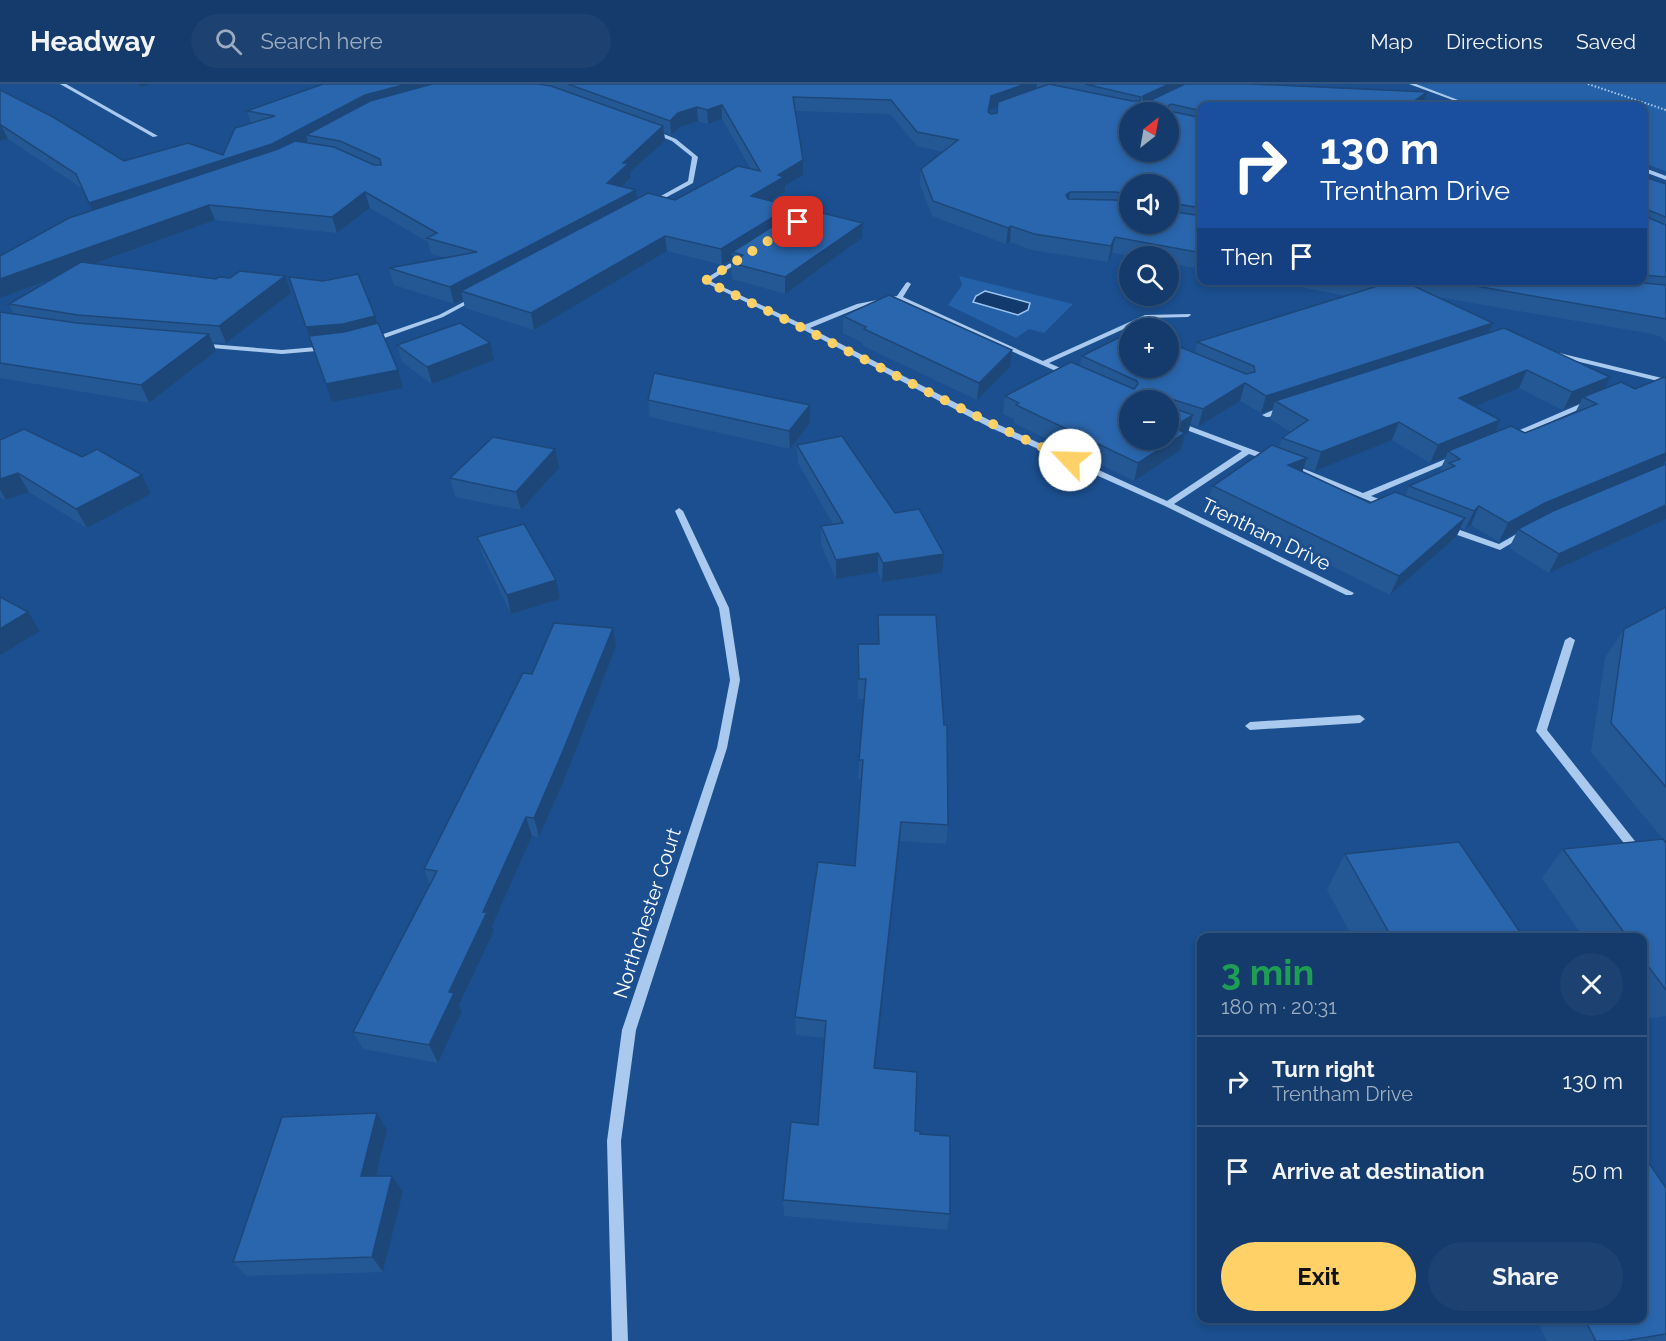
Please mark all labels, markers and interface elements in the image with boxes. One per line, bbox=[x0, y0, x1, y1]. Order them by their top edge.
search box bbox=[191, 14, 611, 68]
text: Headway bbox=[30, 25, 155, 58]
icon: search bbox=[212, 25, 245, 58]
text: Search here bbox=[260, 28, 383, 54]
text: Map bbox=[1370, 29, 1413, 54]
text: Directions bbox=[1446, 29, 1543, 54]
text: Saved bbox=[1576, 29, 1636, 54]
north arrow bbox=[1119, 102, 1179, 162]
map controls bbox=[1119, 102, 1179, 450]
text: 130 m bbox=[1320, 125, 1439, 174]
icon: right bbox=[1221, 126, 1299, 204]
button: sound bbox=[1119, 174, 1179, 234]
text: Trentham Drive bbox=[1320, 175, 1510, 206]
pin bbox=[772, 196, 823, 247]
icon: arrive bbox=[781, 205, 814, 238]
icon: arrive bbox=[1285, 240, 1318, 273]
text: Then bbox=[1221, 244, 1273, 270]
button: search bbox=[1119, 246, 1179, 306]
button: + bbox=[1119, 318, 1179, 378]
button: − bbox=[1119, 390, 1179, 450]
position arrow bbox=[1038, 428, 1102, 492]
street label: Trentham Drive bbox=[1197, 492, 1335, 576]
street label: Northchester Court bbox=[608, 824, 686, 1001]
text: 3 min bbox=[1221, 951, 1314, 993]
button: close bbox=[1560, 953, 1623, 1016]
text: 180 m · 20:31 bbox=[1221, 995, 1337, 1019]
text: Turn right bbox=[1272, 1056, 1375, 1082]
icon: right bbox=[1221, 1065, 1254, 1098]
text: 130 m bbox=[1563, 1068, 1623, 1094]
text: Trentham Drive bbox=[1272, 1082, 1413, 1106]
icon: arrive bbox=[1221, 1155, 1254, 1188]
text: Arrive at destination bbox=[1272, 1158, 1485, 1184]
text: 50 m bbox=[1572, 1158, 1623, 1184]
button: Exit bbox=[1221, 1242, 1416, 1311]
button: Share bbox=[1428, 1242, 1623, 1311]

